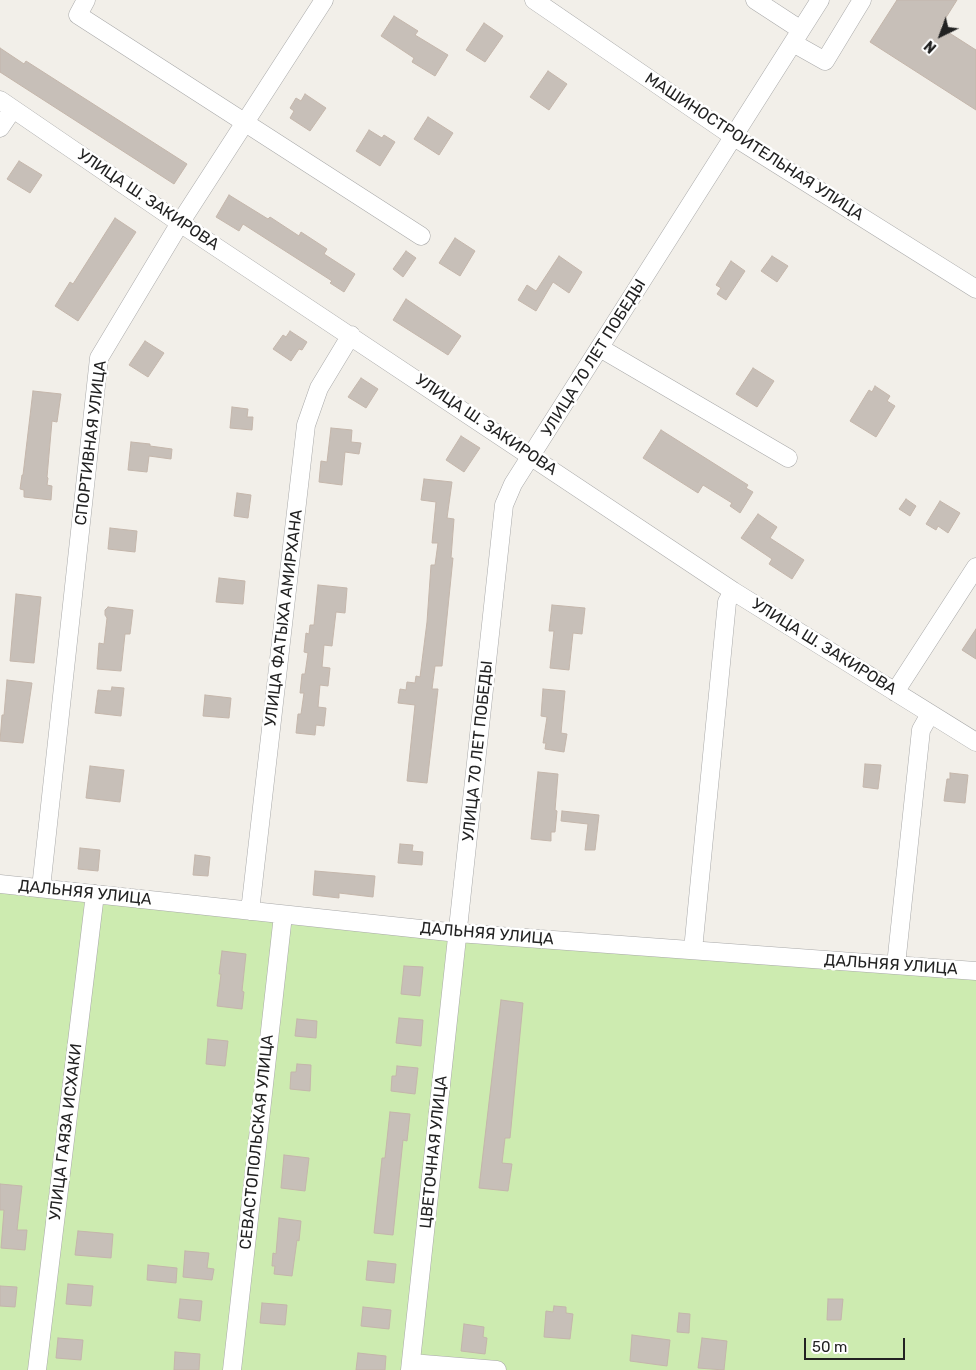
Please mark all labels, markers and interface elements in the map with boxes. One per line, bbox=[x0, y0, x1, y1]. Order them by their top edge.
north arrow bbox=[916, 10, 966, 60]
text: N bbox=[921, 37, 940, 56]
street label: МАШИНОСТРОИТЕЛЬНАЯ УЛИЦА bbox=[641, 69, 867, 225]
street label: УЛИЦА Ш. ЗАКИРОВА bbox=[73, 145, 223, 255]
street label: УЛИЦА 70 ЛЕТ ПОБЕДЫ bbox=[538, 276, 650, 440]
street label: СПОРТИВНАЯ УЛИЦА bbox=[71, 359, 111, 527]
street label: УЛИЦА Ш. ЗАКИРОВА bbox=[411, 370, 561, 480]
street label: УЛИЦА ФАТЫХА АМИРХАНА bbox=[261, 508, 307, 728]
street label: УЛИЦА Ш. ЗАКИРОВА bbox=[748, 595, 900, 699]
street label: УЛИЦА 70 ЛЕТ ПОБЕДЫ bbox=[459, 660, 497, 842]
street label: ДАЛЬНЯЯ УЛИЦА bbox=[17, 876, 153, 910]
street label: ДАЛЬНЯЯ УЛИЦА bbox=[419, 919, 555, 949]
street label: ДАЛЬНЯЯ УЛИЦА bbox=[824, 951, 958, 979]
street label: СЕВАСТОПОЛЬСКАЯ УЛИЦА bbox=[236, 1033, 278, 1251]
street label: УЛИЦА ГАЯЗА ИСХАКИ bbox=[46, 1042, 86, 1222]
street label: ЦВЕТОЧНАЯ УЛИЦА bbox=[416, 1074, 452, 1230]
scale bar bbox=[806, 1328, 907, 1360]
text: 50 m bbox=[812, 1338, 847, 1356]

